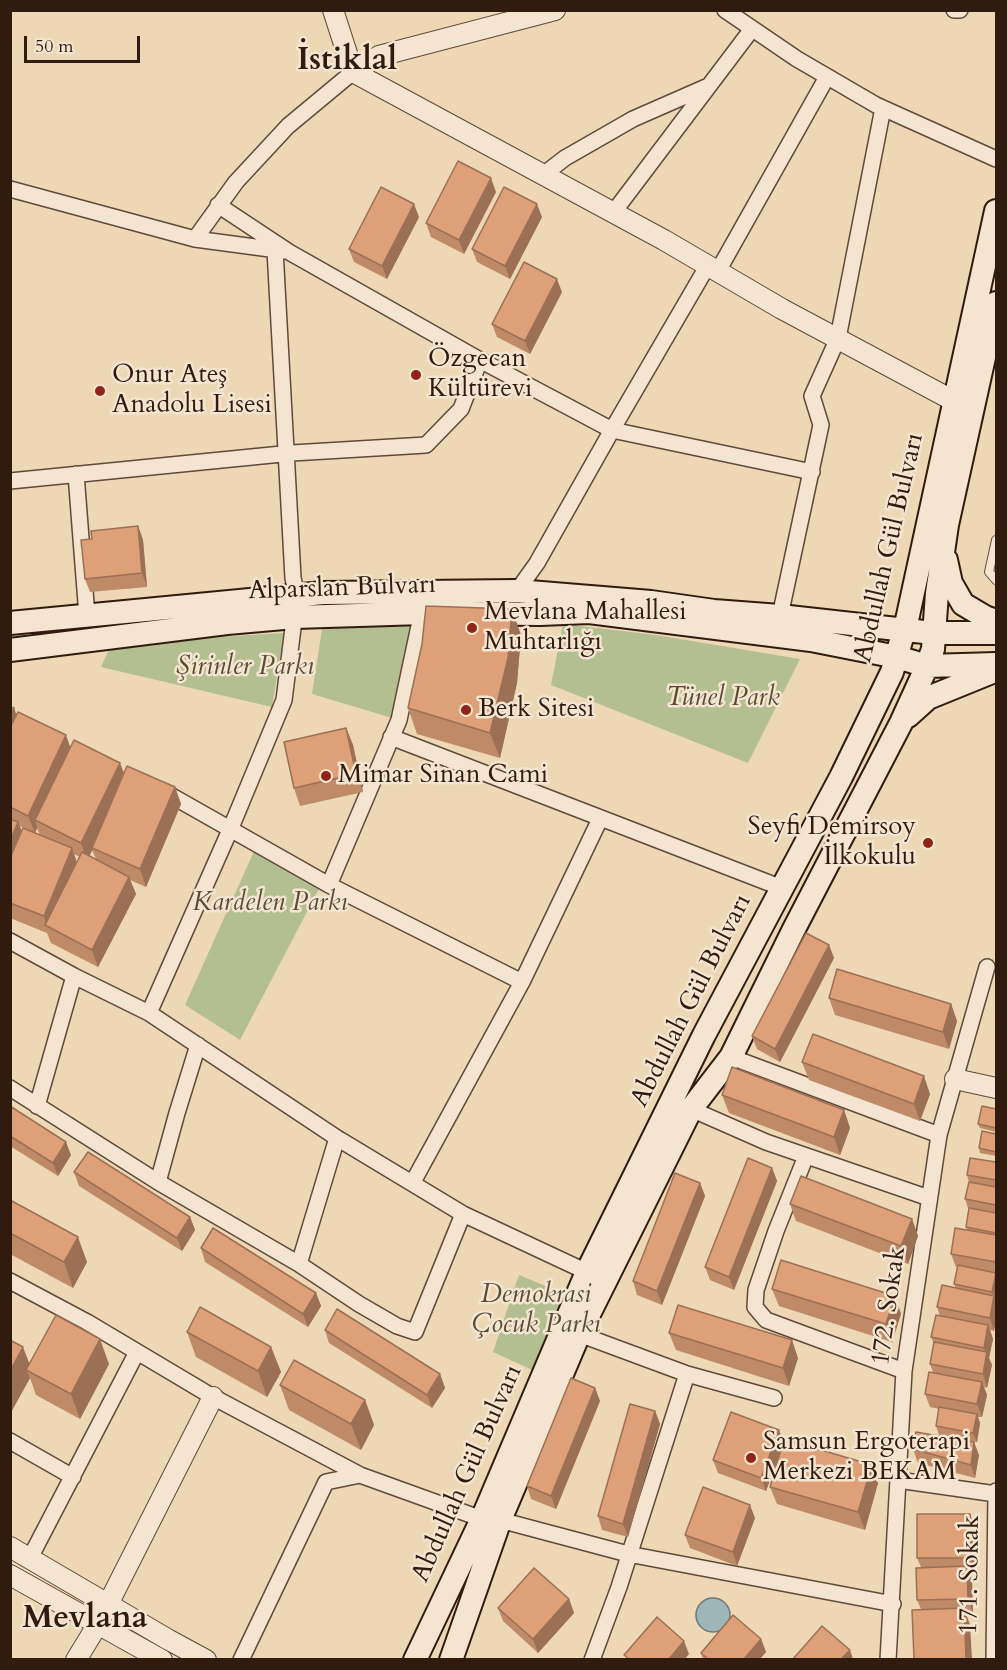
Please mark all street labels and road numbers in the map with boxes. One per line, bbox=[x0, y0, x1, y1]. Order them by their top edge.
street label: Abdullah Gül Bulvarı bbox=[848, 430, 932, 666]
street label: Alparslan Bulvarı bbox=[248, 570, 436, 608]
street label: Abdullah Gül Bulvarı bbox=[625, 889, 759, 1113]
street label: 172. Sokak bbox=[866, 1245, 914, 1367]
street label: Abdullah Gül Bulvarı bbox=[406, 1361, 530, 1587]
street label: 171. Sokak bbox=[954, 1515, 988, 1635]

